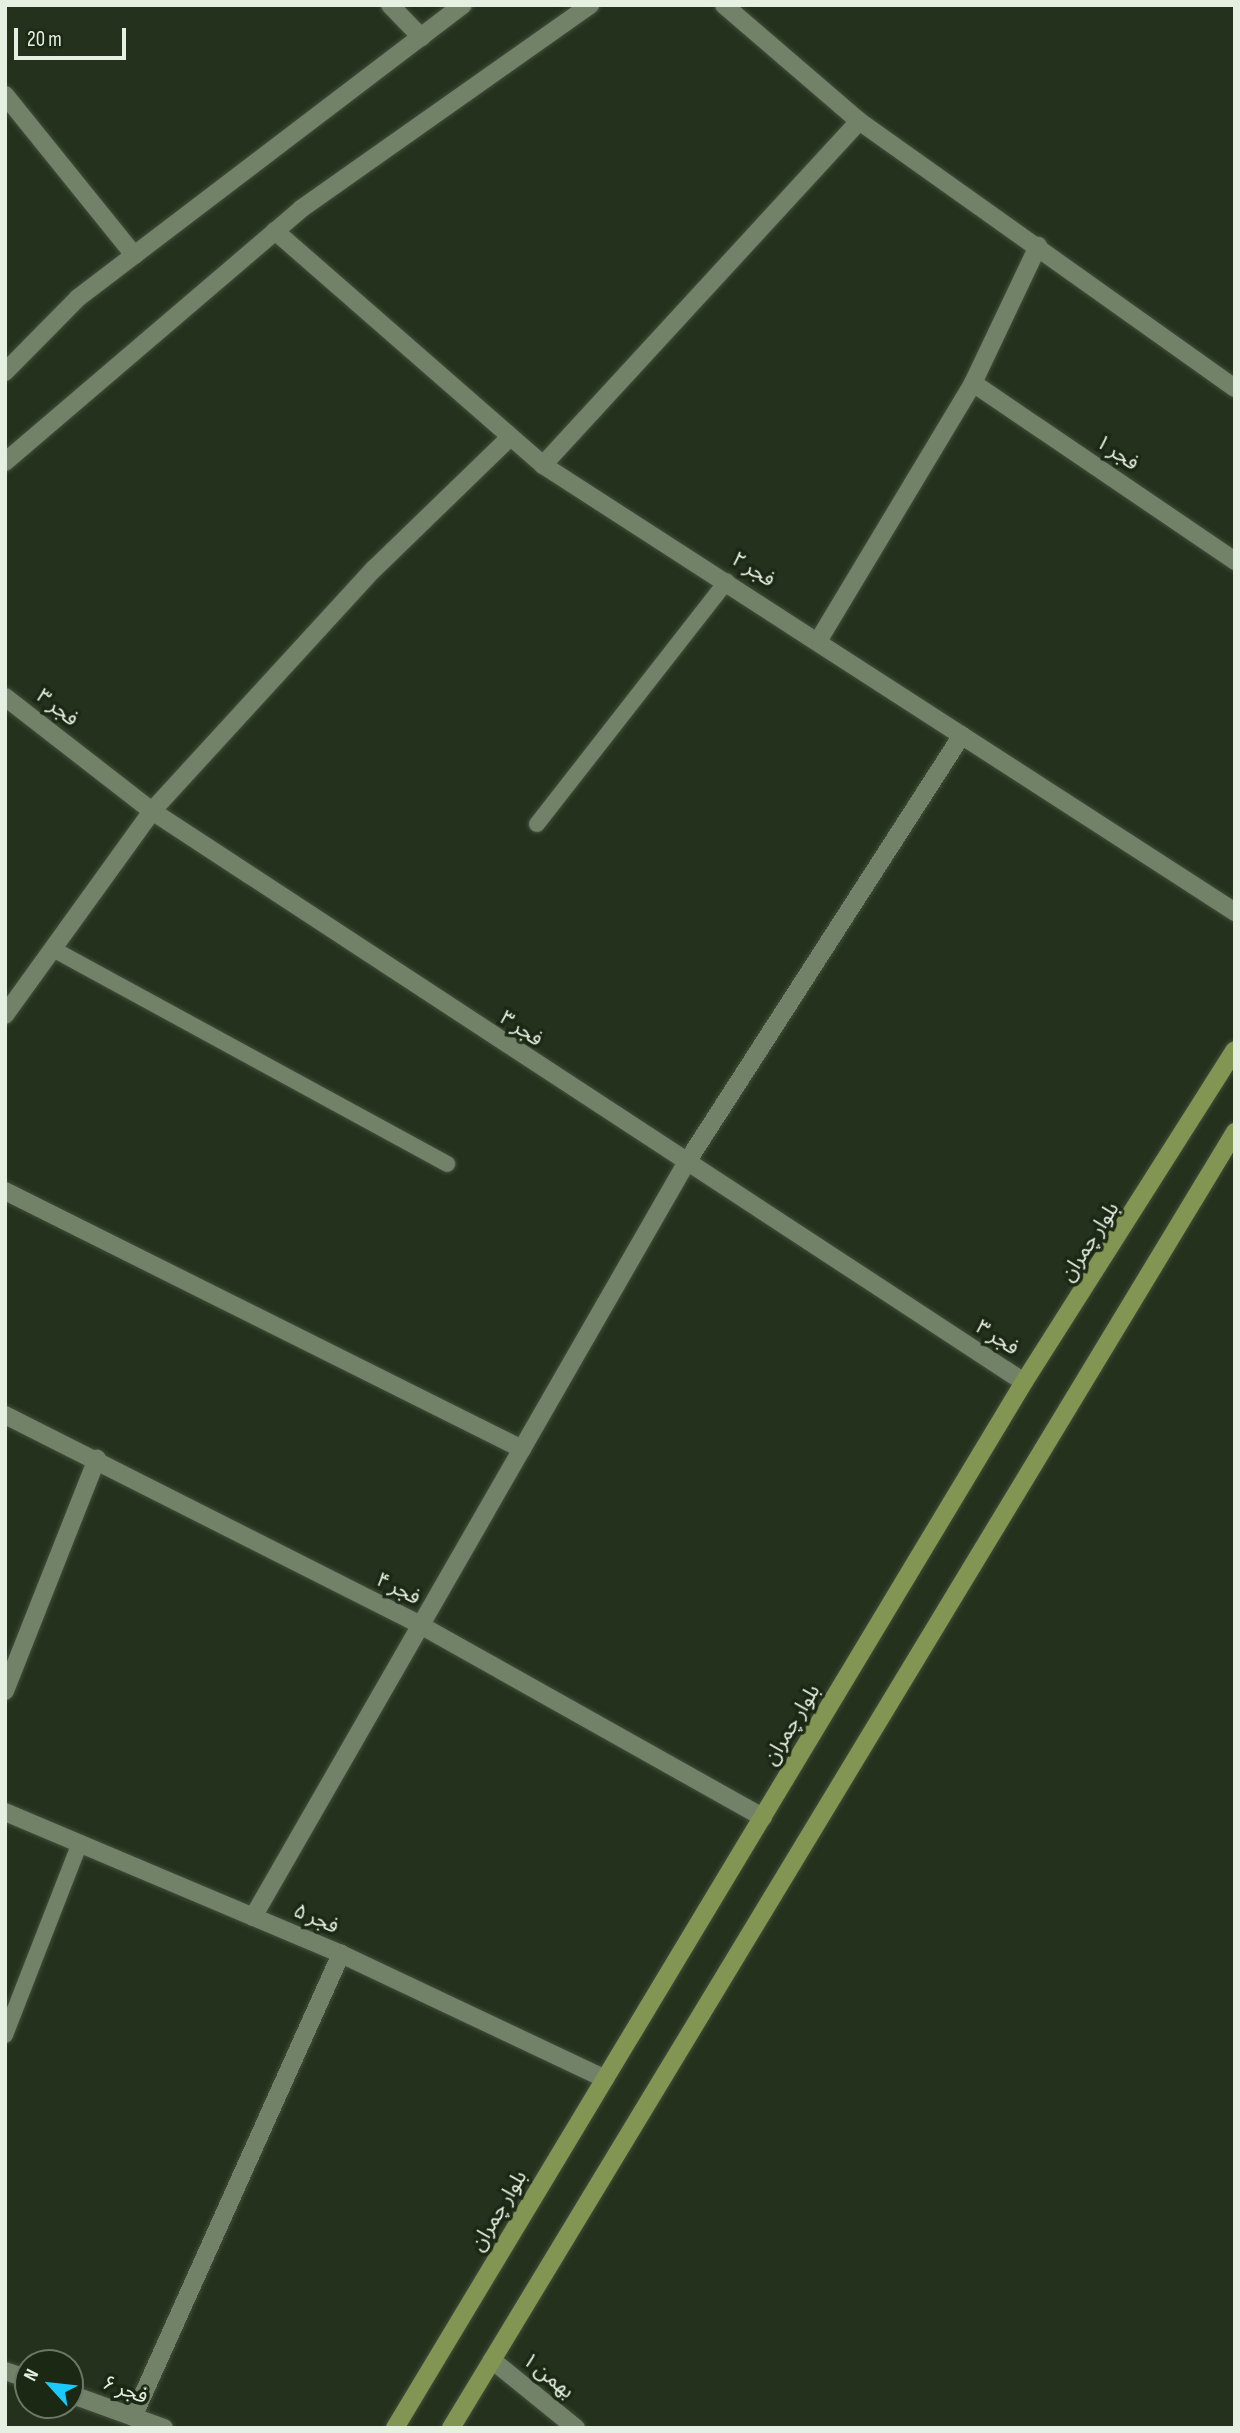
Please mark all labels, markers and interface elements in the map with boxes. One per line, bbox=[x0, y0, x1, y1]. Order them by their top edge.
scale bar bbox=[18, 14, 130, 58]
text: 20 m bbox=[27, 27, 62, 52]
street label: فجر ۱ bbox=[1091, 430, 1143, 476]
street label: فجر ۲ bbox=[727, 547, 779, 593]
street label: فجر ۳ bbox=[31, 684, 83, 732]
street label: فجر ۳ bbox=[495, 1006, 547, 1052]
street label: بلوار چمران bbox=[1055, 1198, 1125, 1286]
street label: فجر ۳ bbox=[971, 1315, 1023, 1361]
street label: فجر ۴ bbox=[372, 1567, 424, 1611]
street label: بلوار چمران bbox=[758, 1680, 826, 1770]
street label: فجر ۵ bbox=[290, 1898, 342, 1940]
street label: بلوار چمران bbox=[465, 2166, 533, 2256]
street label: بهمن ۱ bbox=[517, 2348, 579, 2404]
north arrow bbox=[14, 2349, 84, 2419]
text: N bbox=[19, 2365, 44, 2385]
street label: فجر ۶ bbox=[99, 2370, 151, 2410]

